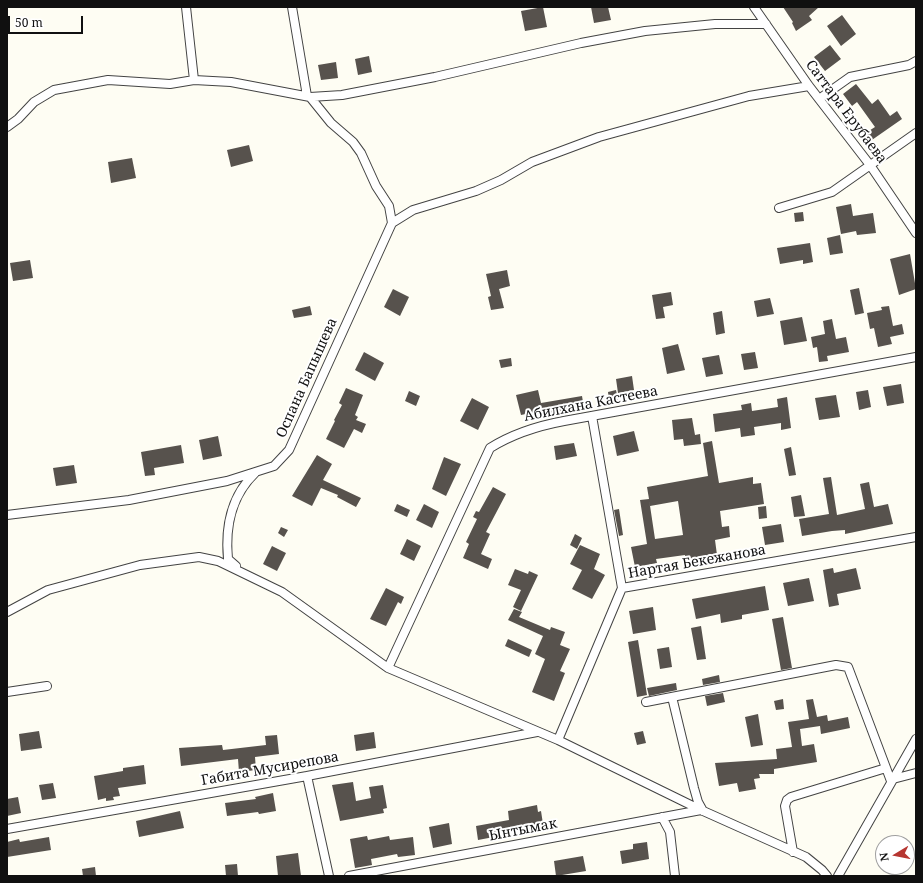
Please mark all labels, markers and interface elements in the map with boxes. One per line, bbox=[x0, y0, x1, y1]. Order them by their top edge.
scale bar bbox=[10, 8, 85, 34]
text: 50 m bbox=[15, 14, 43, 31]
street label: Саттара Ерубаева bbox=[802, 57, 890, 167]
street label: Оспана Бапышева bbox=[273, 315, 341, 441]
street label: Абилхана Кастеева bbox=[523, 383, 659, 425]
street label: Нартая Бекежанова bbox=[627, 542, 767, 582]
street label: Габита Мусирепова bbox=[200, 749, 340, 789]
street label: Ынтымак bbox=[488, 815, 558, 845]
north arrow bbox=[875, 835, 915, 875]
text: N bbox=[876, 851, 892, 863]

